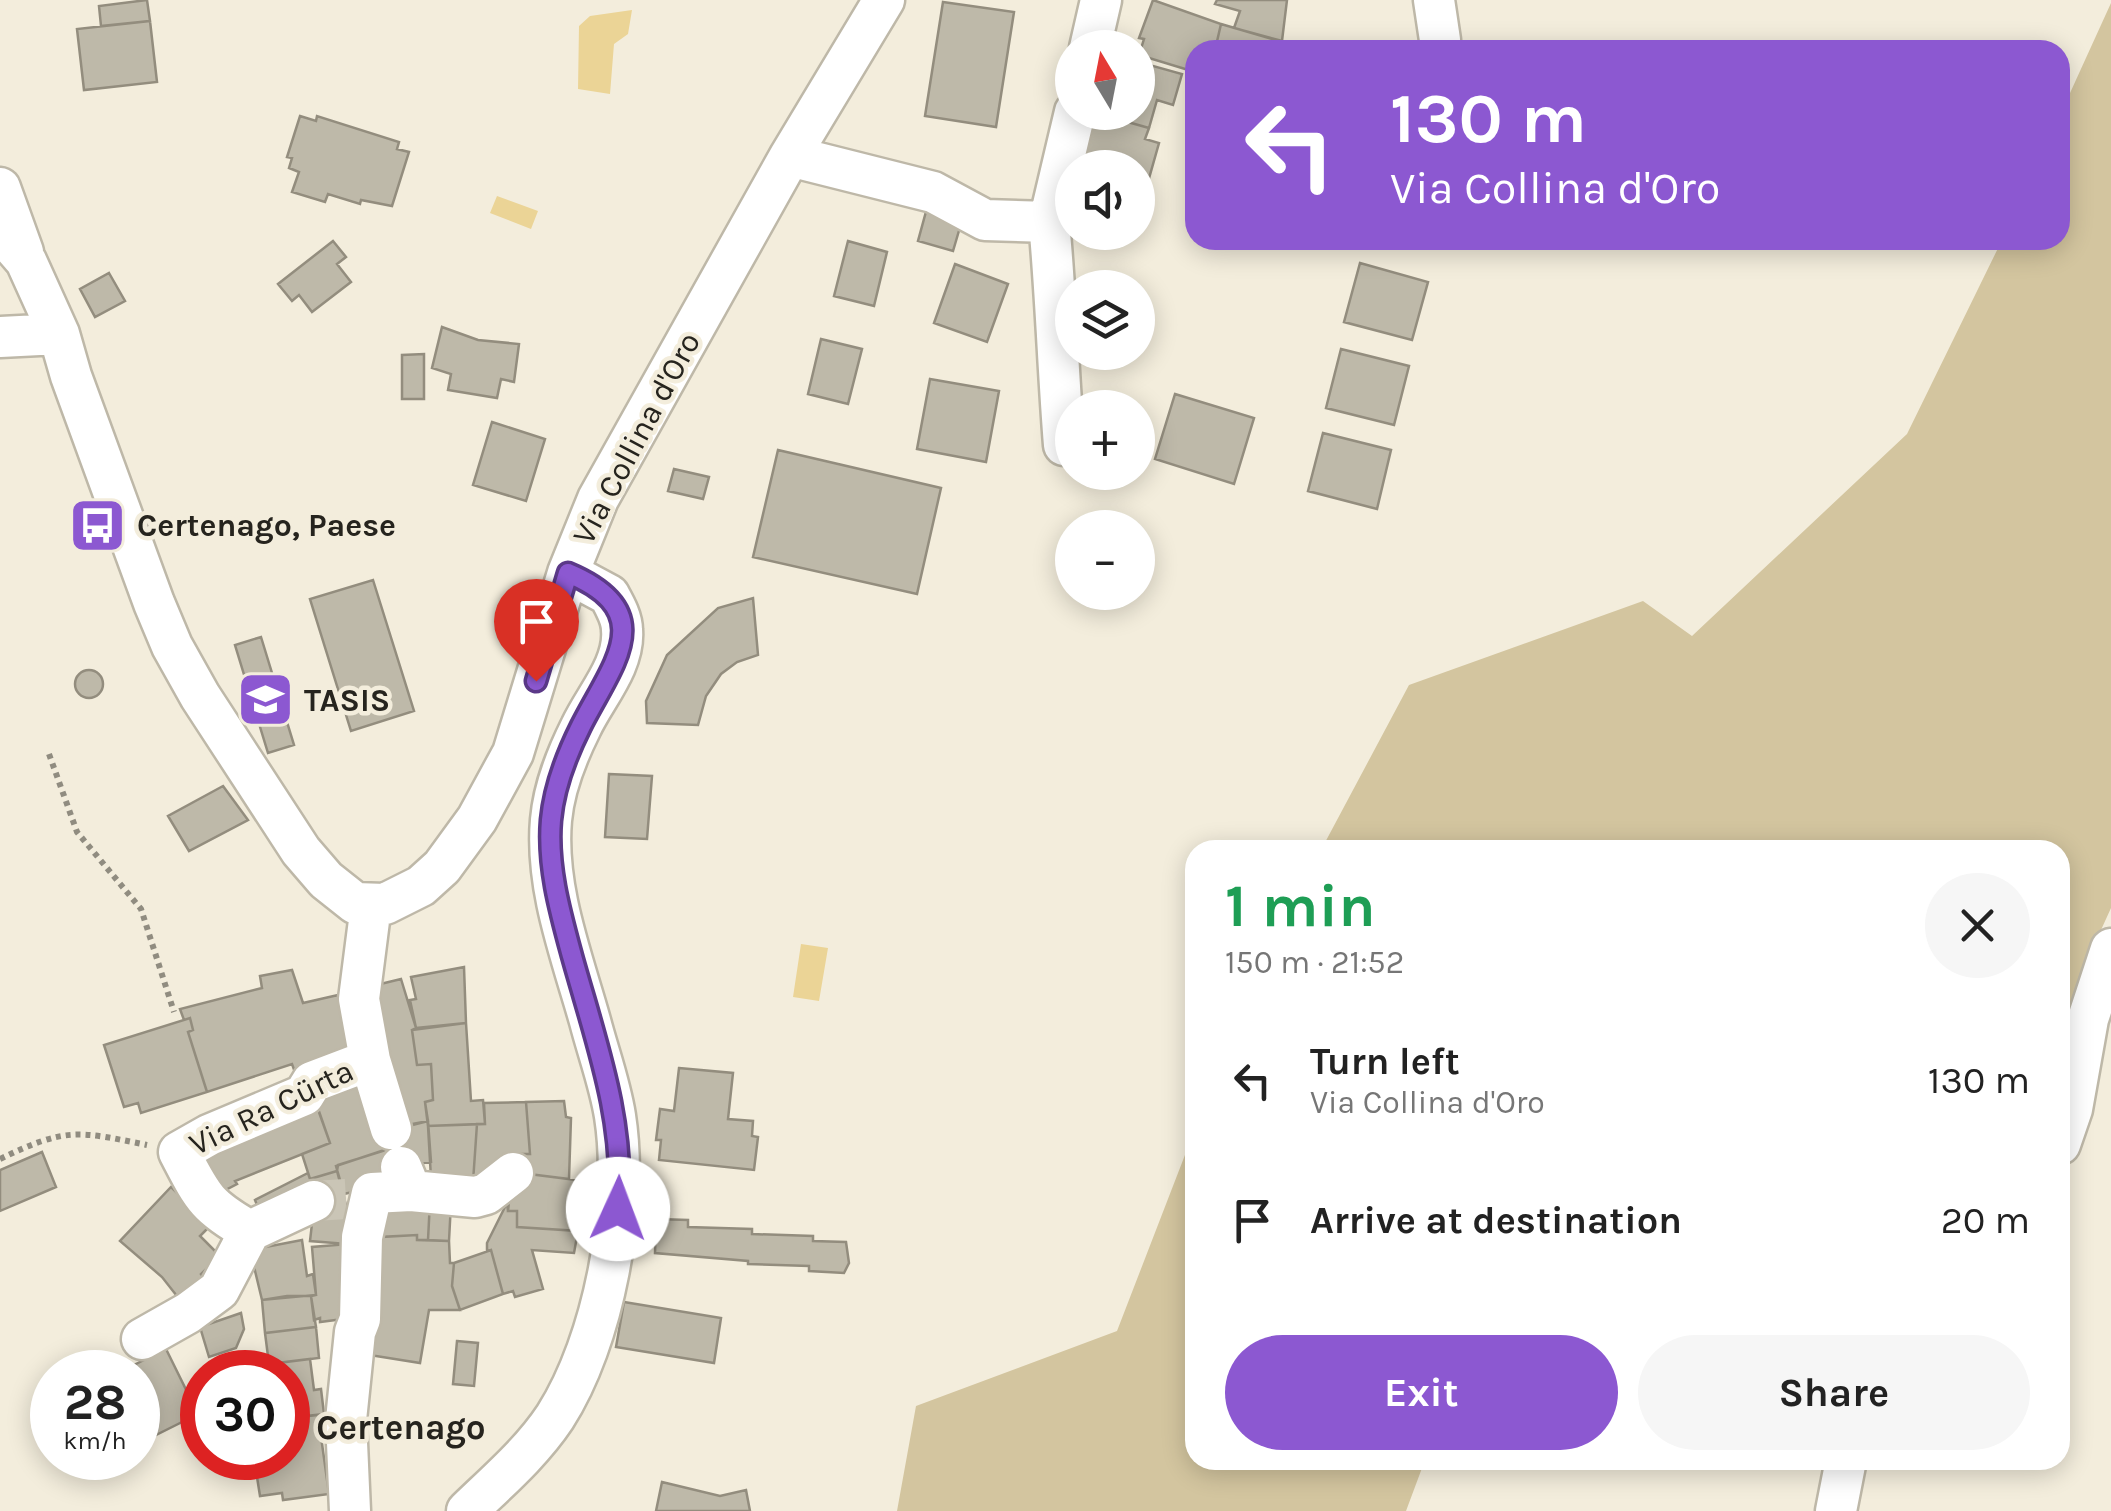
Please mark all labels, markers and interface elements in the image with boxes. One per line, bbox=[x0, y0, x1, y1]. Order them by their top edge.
north arrow bbox=[1055, 30, 1155, 130]
map controls bbox=[1055, 30, 1155, 610]
text: 130 m bbox=[1390, 78, 1587, 160]
icon: left bbox=[1225, 80, 1355, 210]
button: sound bbox=[1055, 150, 1155, 250]
text: Via Collina d'Oro bbox=[1390, 162, 1720, 214]
button: layers bbox=[1055, 270, 1155, 370]
street label: Via Collina d'Oro bbox=[565, 326, 708, 551]
button: + bbox=[1055, 390, 1155, 490]
bus stop icon: Certenago, Paese bbox=[68, 495, 128, 555]
place label: Certenago, Paese bbox=[137, 507, 396, 544]
button: − bbox=[1055, 510, 1155, 610]
pin bbox=[494, 579, 579, 682]
icon: arrive bbox=[509, 594, 564, 649]
school or university icon: TASIS bbox=[235, 670, 295, 730]
place label: TASIS bbox=[304, 682, 390, 719]
text: 1 min bbox=[1225, 871, 1376, 941]
button: close bbox=[1925, 873, 2030, 978]
text: 150 m · 21:52 bbox=[1225, 944, 1404, 981]
text: Turn left bbox=[1310, 1039, 1460, 1084]
street label: Via Ra Cürta bbox=[183, 1052, 359, 1163]
icon: left bbox=[1225, 1053, 1280, 1108]
text: 130 m bbox=[1928, 1058, 2030, 1103]
text: Via Collina d'Oro bbox=[1310, 1084, 1545, 1121]
position arrow bbox=[566, 1157, 670, 1261]
icon: arrive bbox=[1225, 1193, 1280, 1248]
text: Arrive at destination bbox=[1310, 1198, 1682, 1243]
text: 20 m bbox=[1941, 1198, 2030, 1243]
button: Exit bbox=[1225, 1335, 1618, 1450]
button: Share bbox=[1638, 1335, 2030, 1450]
speed limit sign: 30 bbox=[180, 1350, 310, 1480]
text: 28 bbox=[64, 1373, 126, 1432]
district label: Certenago bbox=[316, 1407, 486, 1449]
text: km/h bbox=[63, 1426, 127, 1455]

